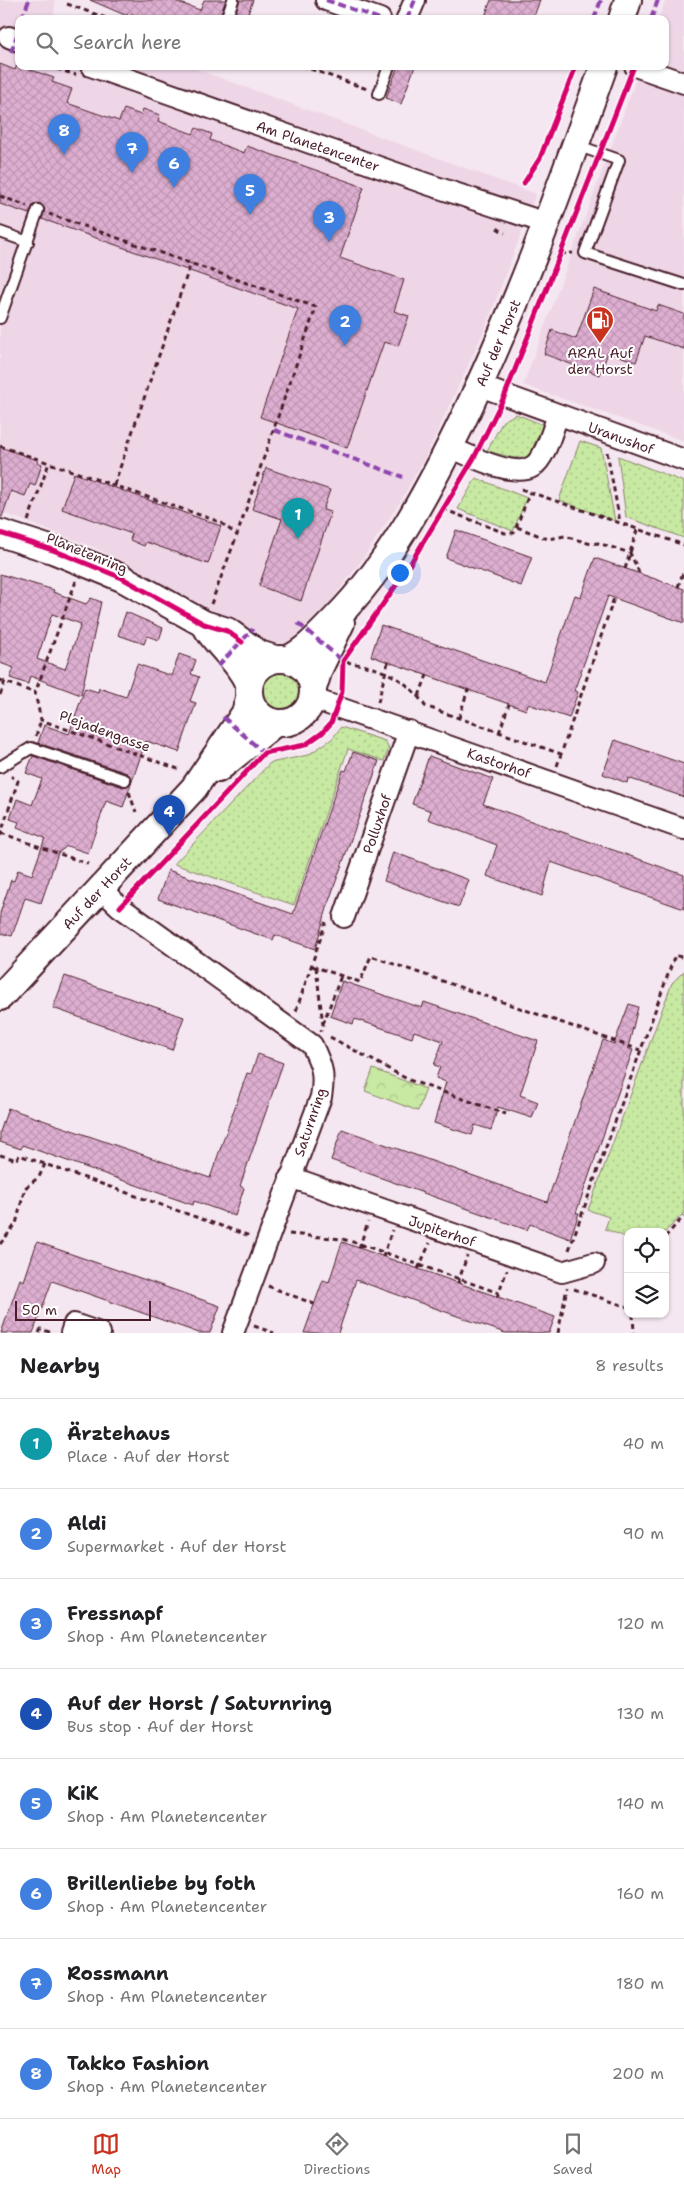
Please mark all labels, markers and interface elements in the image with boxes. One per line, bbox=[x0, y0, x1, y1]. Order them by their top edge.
search box bbox=[15, 15, 669, 70]
icon: search bbox=[33, 29, 61, 57]
text: Search here bbox=[73, 30, 182, 55]
pin: 8 bbox=[48, 114, 80, 155]
street label: Am Planetencenter bbox=[254, 116, 382, 176]
pin: 7 bbox=[116, 132, 148, 173]
pin: 6 bbox=[158, 147, 190, 188]
pin: 5 bbox=[234, 174, 266, 215]
pin: 3 bbox=[313, 201, 345, 242]
street label: Auf der Horst bbox=[471, 297, 525, 389]
pin: 2 bbox=[329, 305, 361, 346]
fuel station icon: ARAL Auf der Horst bbox=[585, 305, 615, 344]
place label: ARAL Auf der Horst bbox=[567, 344, 634, 378]
street label: Uranushof bbox=[586, 418, 657, 459]
pin: 1 bbox=[282, 498, 314, 539]
street label: Planetenring bbox=[44, 529, 130, 577]
your location bbox=[387, 560, 413, 586]
street label: Plejadengasse bbox=[57, 706, 153, 756]
street label: Kastorhof bbox=[465, 744, 534, 783]
street label: Polluxhof bbox=[358, 791, 396, 856]
pin: 4 bbox=[153, 795, 185, 836]
street label: Auf der Horst bbox=[59, 853, 135, 933]
street label: Saturnring bbox=[290, 1085, 330, 1159]
street label: Jupiterhof bbox=[406, 1211, 479, 1251]
map controls bbox=[624, 1228, 669, 1318]
button: locate bbox=[624, 1228, 669, 1273]
button: layers bbox=[624, 1273, 669, 1318]
scale bar bbox=[15, 1298, 151, 1321]
text: 50 m bbox=[22, 1301, 57, 1319]
text: Nearby bbox=[20, 1352, 100, 1380]
text: 8 results bbox=[595, 1355, 664, 1376]
text: Ärztehaus bbox=[67, 1421, 170, 1446]
text: 1 bbox=[32, 1433, 40, 1454]
text: 40 m bbox=[622, 1433, 664, 1454]
text: Place · Auf der Horst bbox=[67, 1446, 230, 1467]
text: Aldi bbox=[67, 1511, 107, 1536]
text: 2 bbox=[30, 1523, 42, 1544]
text: 90 m bbox=[623, 1523, 664, 1544]
text: Supermarket · Auf der Horst bbox=[67, 1536, 286, 1557]
text: Fressnapf bbox=[67, 1601, 163, 1626]
text: 3 bbox=[30, 1613, 42, 1634]
text: 120 m bbox=[617, 1613, 664, 1634]
text: Shop · Am Planetencenter bbox=[67, 1626, 267, 1647]
text: Auf der Horst / Saturnring bbox=[67, 1691, 332, 1716]
text: 4 bbox=[30, 1703, 42, 1724]
text: 130 m bbox=[617, 1703, 664, 1724]
text: Bus stop · Auf der Horst bbox=[67, 1716, 254, 1737]
text: KiK bbox=[67, 1781, 98, 1806]
text: 5 bbox=[31, 1793, 41, 1814]
text: 140 m bbox=[617, 1793, 664, 1814]
text: Shop · Am Planetencenter bbox=[67, 1806, 267, 1827]
text: Brillenliebe by foth bbox=[67, 1871, 256, 1896]
text: 6 bbox=[30, 1883, 42, 1904]
text: 160 m bbox=[617, 1883, 664, 1904]
text: Shop · Am Planetencenter bbox=[67, 1896, 267, 1917]
text: Rossmann bbox=[67, 1961, 169, 1986]
text: 7 bbox=[30, 1973, 42, 1994]
text: 180 m bbox=[616, 1973, 664, 1994]
text: Shop · Am Planetencenter bbox=[67, 1986, 267, 2007]
text: Takko Fashion bbox=[67, 2051, 209, 2076]
text: 8 bbox=[30, 2063, 42, 2084]
text: 200 m bbox=[612, 2063, 664, 2084]
text: Shop · Am Planetencenter bbox=[67, 2076, 267, 2097]
tab: Map bbox=[91, 2130, 121, 2178]
tab: Directions bbox=[304, 2130, 371, 2178]
tab: Saved bbox=[553, 2130, 593, 2178]

